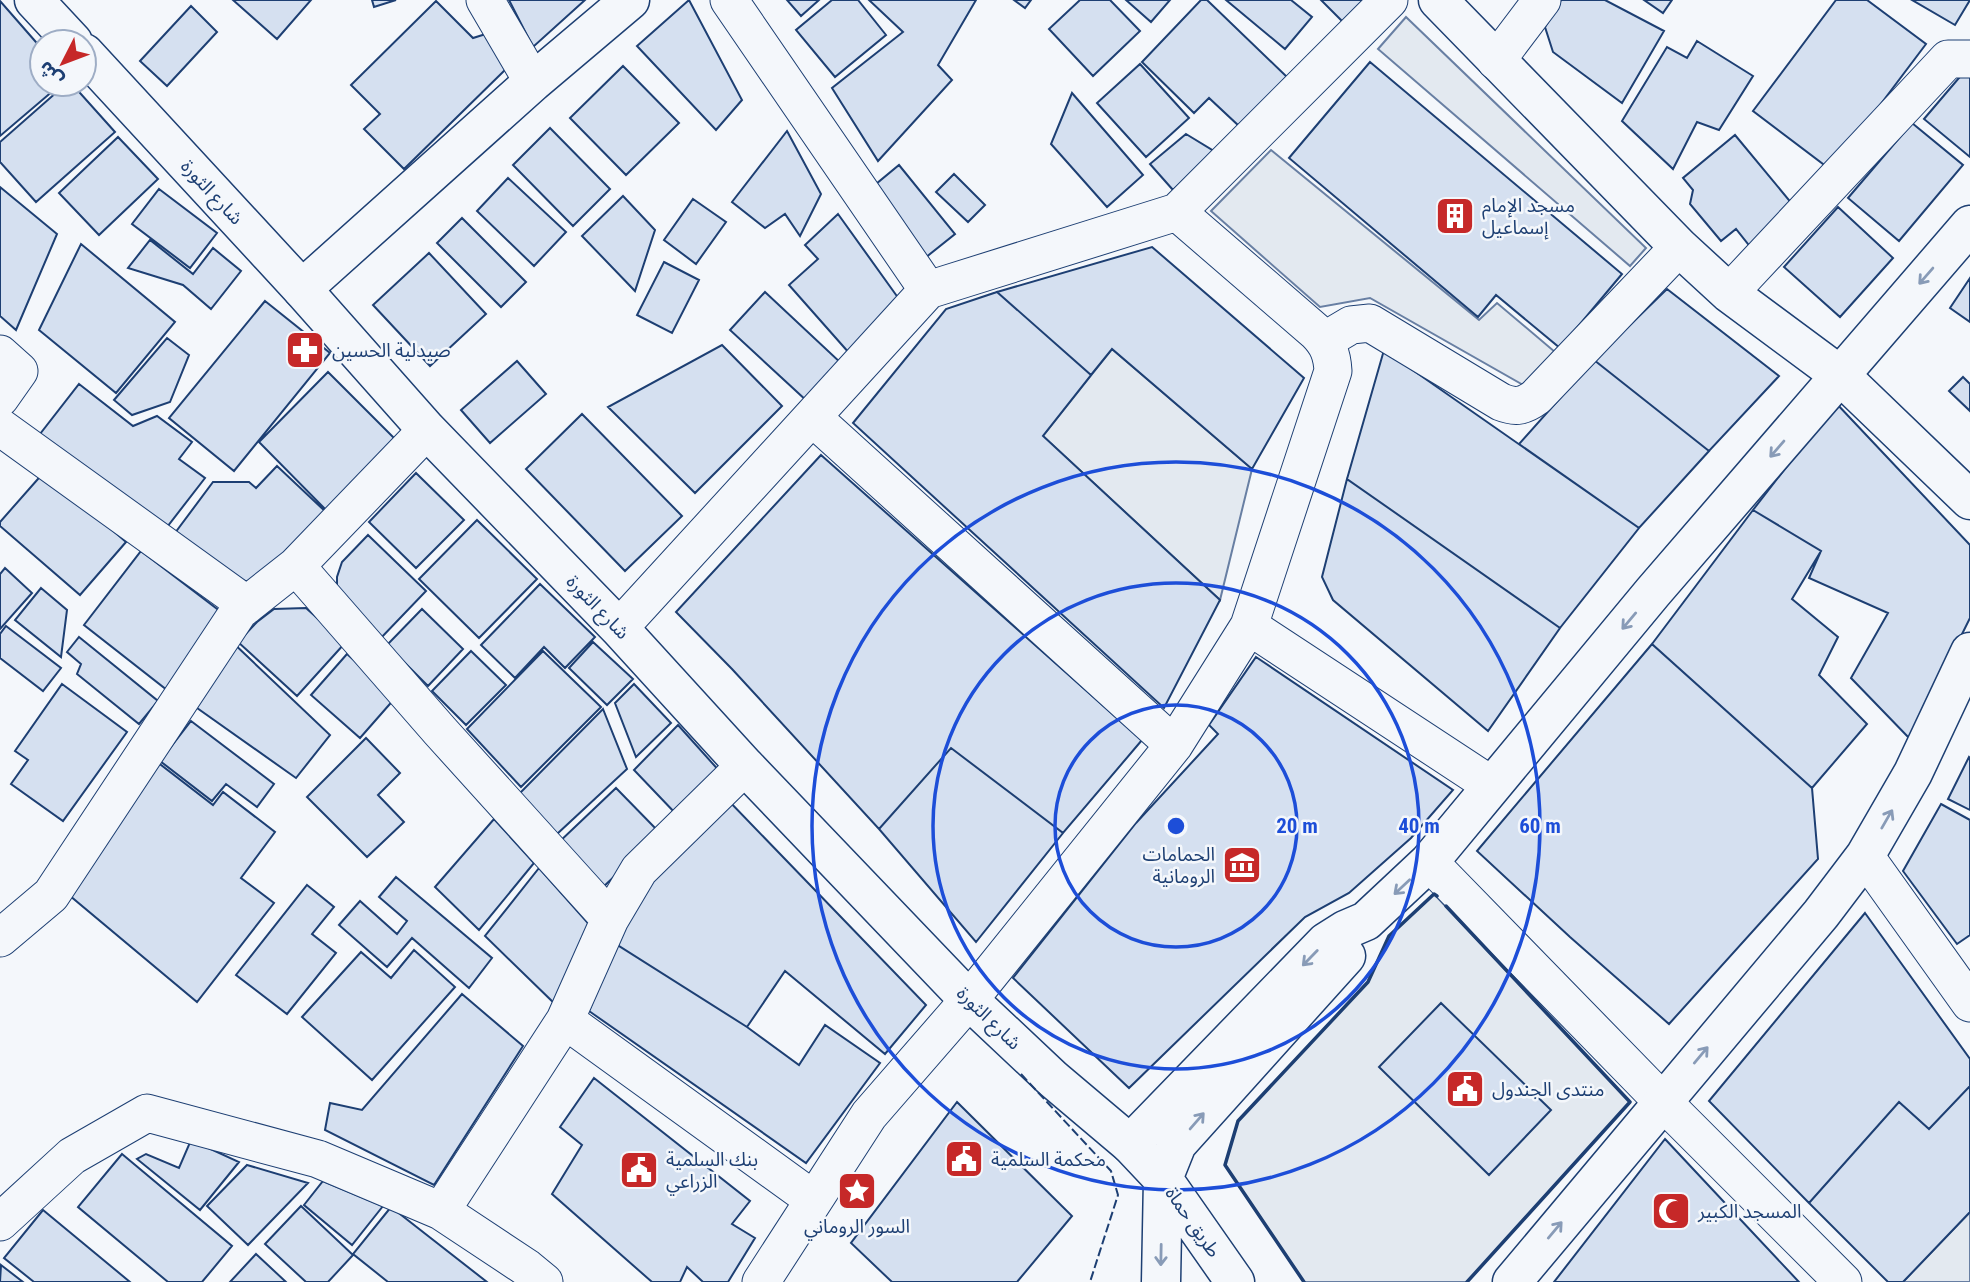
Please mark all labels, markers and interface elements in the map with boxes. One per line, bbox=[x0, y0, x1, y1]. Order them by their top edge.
north arrow bbox=[28, 28, 98, 98]
text: ش bbox=[33, 57, 68, 91]
street label: شارع الثورة bbox=[175, 155, 248, 231]
place label: مسجد الإمام إسماعيل bbox=[1482, 194, 1575, 240]
building icon: مسجد الإمام إسماعيل bbox=[1434, 195, 1476, 237]
one-way arrow bbox=[1918, 267, 1934, 285]
pharmacy icon: صيدلية الحسين bbox=[284, 329, 326, 371]
place label: صيدلية الحسين bbox=[332, 339, 451, 362]
one-way arrow bbox=[1769, 440, 1785, 458]
street label: شارع الثورة bbox=[560, 570, 634, 645]
one-way arrow bbox=[1621, 612, 1637, 630]
one-way arrow bbox=[1880, 809, 1894, 829]
centre of rings bbox=[1164, 814, 1188, 838]
text: 20 m bbox=[1276, 814, 1318, 838]
text: 40 m bbox=[1398, 814, 1440, 838]
text: 60 m bbox=[1519, 814, 1561, 838]
place label: الحمامات الرومانية bbox=[1143, 843, 1215, 888]
museum icon: الحمامات الرومانية bbox=[1221, 844, 1263, 886]
one-way arrow bbox=[1394, 879, 1411, 896]
one-way arrow bbox=[1301, 949, 1318, 966]
street label: شارع الثورة bbox=[951, 982, 1026, 1056]
one-way arrow bbox=[1693, 1046, 1709, 1064]
public building icon: منتدى الجندول bbox=[1444, 1068, 1486, 1110]
place label: منتدى الجندول bbox=[1492, 1078, 1604, 1101]
one-way arrow bbox=[1189, 1112, 1205, 1130]
public building icon: محكمة السلمية bbox=[943, 1138, 985, 1180]
place label: بنك السلمية الزراعي bbox=[666, 1148, 758, 1196]
place label: محكمة السلمية bbox=[991, 1148, 1106, 1171]
public building icon: بنك السلمية الزراعي bbox=[618, 1149, 660, 1191]
place icon: السور الروماني bbox=[836, 1170, 878, 1212]
street label: طريق حماة bbox=[1160, 1182, 1226, 1262]
mosque icon: المسجد الكبير bbox=[1650, 1190, 1692, 1232]
place label: المسجد الكبير bbox=[1697, 1200, 1801, 1223]
place label: السور الروماني bbox=[804, 1215, 910, 1241]
one-way arrow bbox=[1548, 1221, 1563, 1239]
one-way arrow bbox=[1155, 1243, 1168, 1266]

